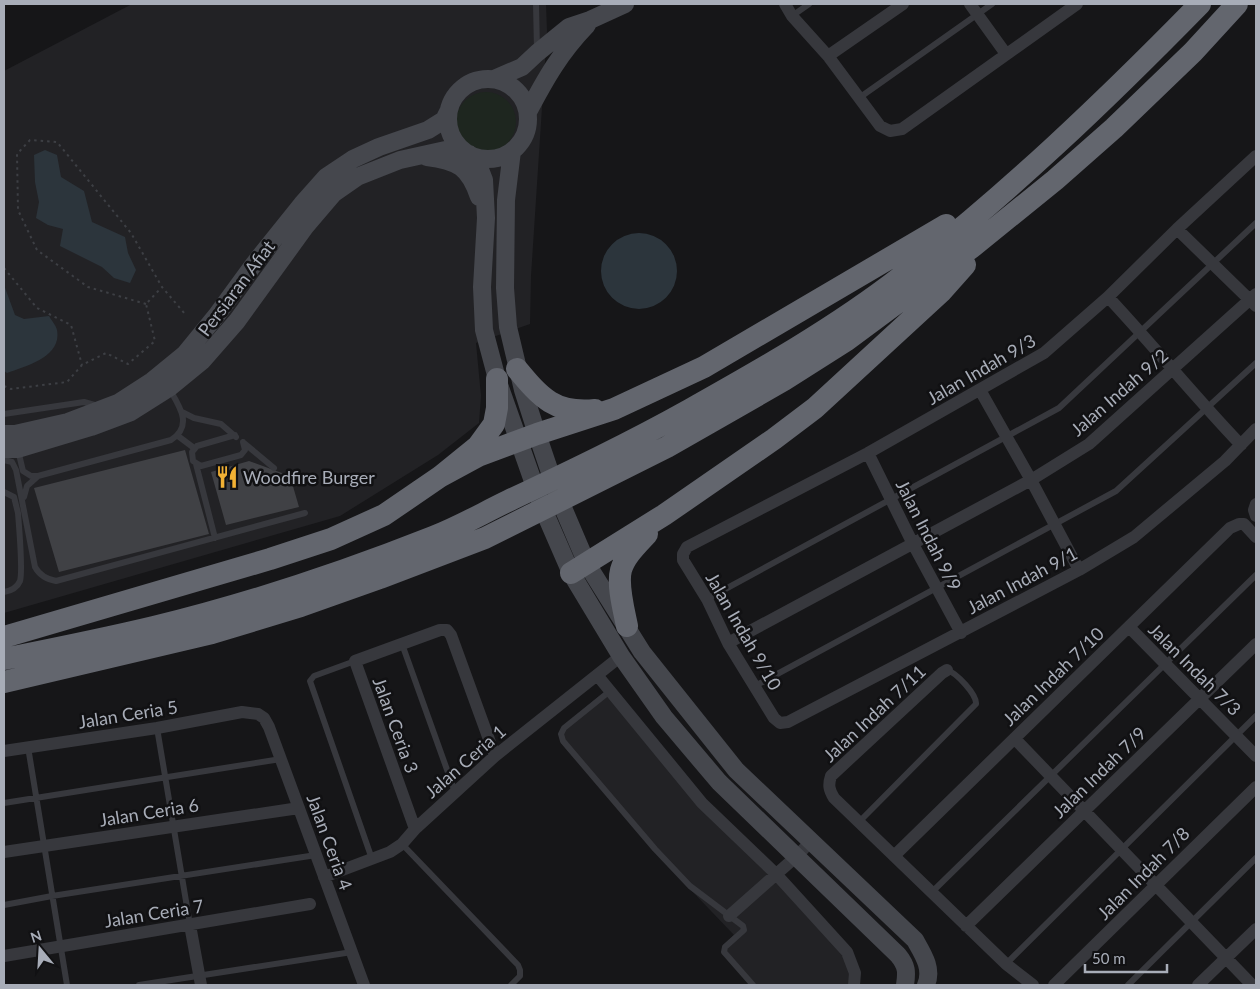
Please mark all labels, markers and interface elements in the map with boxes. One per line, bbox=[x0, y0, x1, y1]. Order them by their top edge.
street label: Persiaran Afiat bbox=[193, 235, 279, 340]
street label: Jalan Indah 9/3 bbox=[923, 329, 1039, 409]
street label: Jalan Indah 9/2 bbox=[1066, 344, 1172, 440]
restaurant icon: Woodfire Burger bbox=[214, 464, 240, 490]
place label: Woodfire Burger bbox=[243, 466, 375, 488]
street label: Jalan Indah 9/9 bbox=[892, 476, 966, 594]
street label: Jalan Indah 9/1 bbox=[963, 542, 1081, 618]
street label: Jalan Indah 9/10 bbox=[701, 568, 787, 694]
street label: Jalan Indah 7/3 bbox=[1144, 618, 1246, 720]
street label: Jalan Indah 7/10 bbox=[998, 622, 1108, 730]
street label: Jalan Indah 7/11 bbox=[818, 660, 930, 766]
street label: Jalan Ceria 3 bbox=[369, 674, 423, 776]
street label: Jalan Ceria 5 bbox=[77, 695, 179, 733]
street label: Jalan Ceria 1 bbox=[420, 720, 510, 802]
street label: Jalan Indah 7/9 bbox=[1048, 722, 1150, 822]
street label: Jalan Ceria 4 bbox=[303, 791, 357, 893]
street label: Jalan Ceria 6 bbox=[98, 793, 200, 831]
street label: Jalan Indah 7/8 bbox=[1092, 822, 1194, 924]
street label: Jalan Ceria 7 bbox=[103, 894, 205, 932]
north arrow bbox=[15, 924, 65, 974]
text: N bbox=[28, 926, 44, 946]
scale bar bbox=[1085, 942, 1168, 974]
text: 50 m bbox=[1092, 949, 1126, 967]

